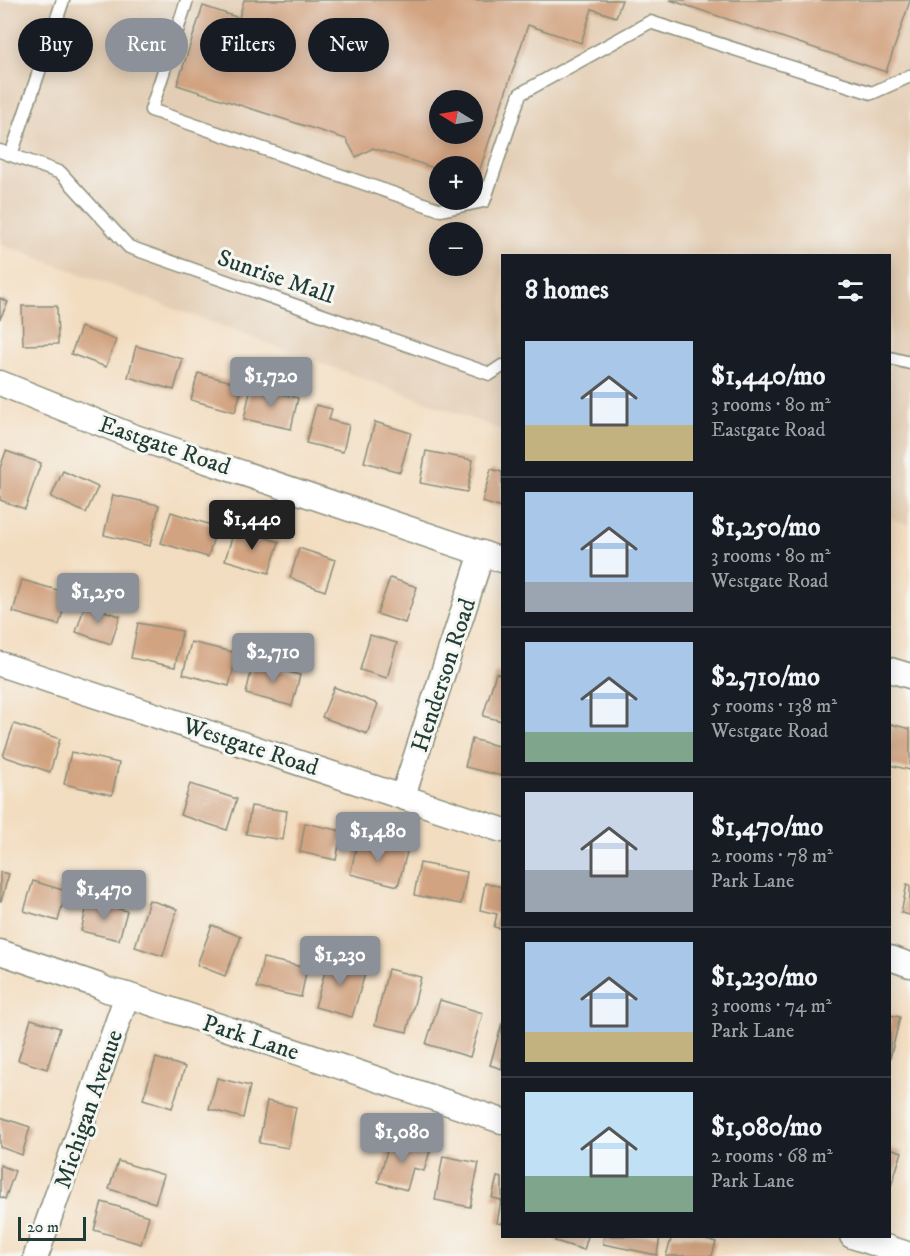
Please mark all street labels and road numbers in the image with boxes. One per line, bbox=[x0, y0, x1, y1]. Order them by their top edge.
street label: Sunrise Mall bbox=[213, 243, 339, 311]
street label: Eastgate Road bbox=[95, 409, 234, 482]
street label: Henderson Road bbox=[405, 595, 483, 756]
street label: Westgate Road bbox=[178, 711, 322, 783]
street label: Park Lane bbox=[199, 1008, 303, 1068]
street label: Michigan Avenue bbox=[48, 1026, 130, 1193]

